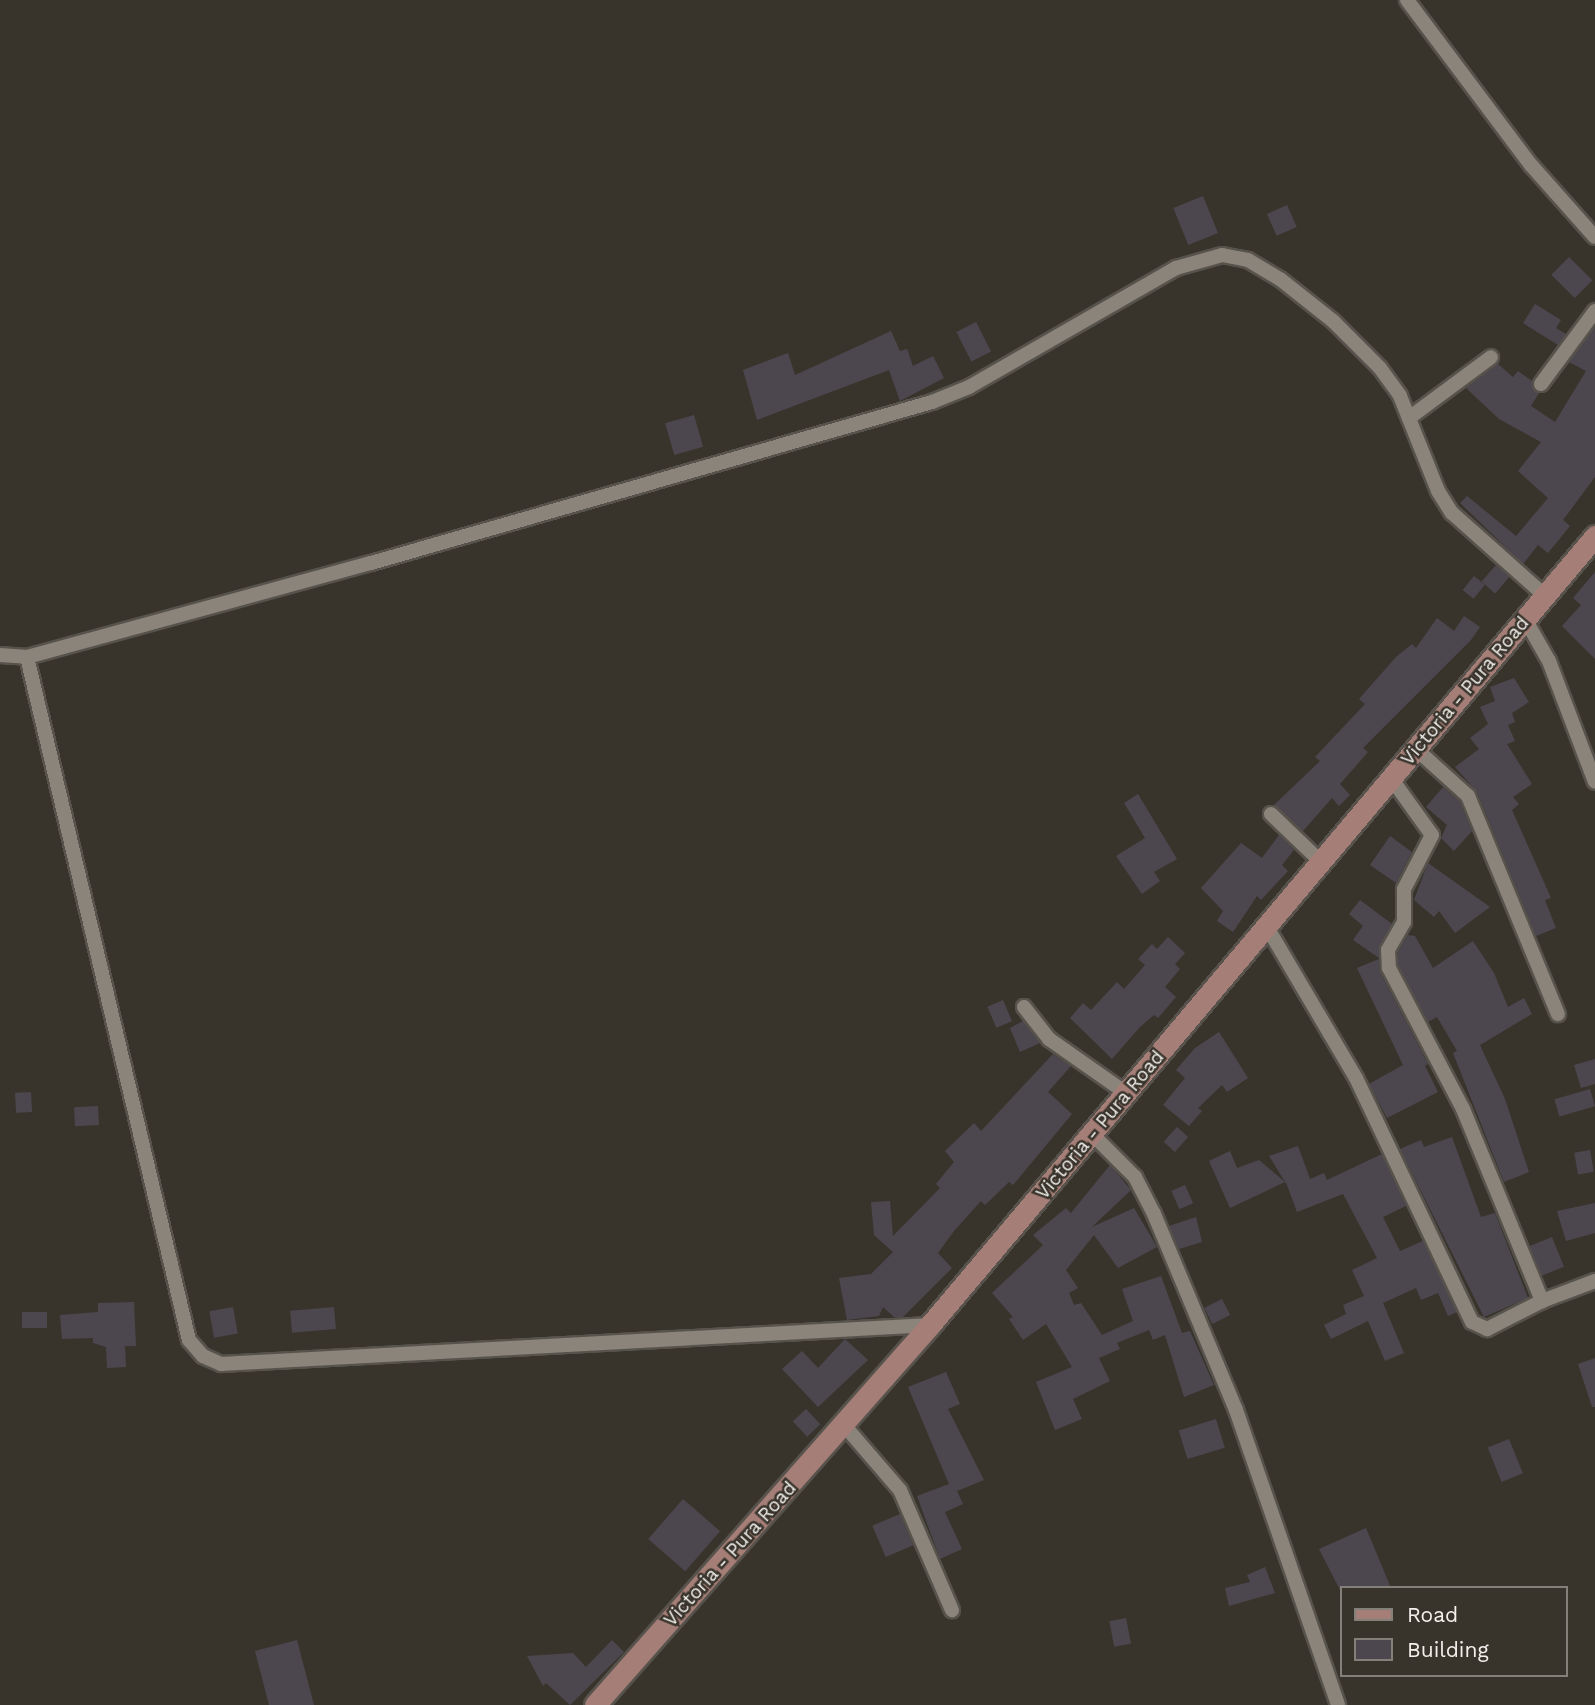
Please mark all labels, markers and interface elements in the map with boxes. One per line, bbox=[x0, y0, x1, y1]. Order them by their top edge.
street label: Victoria - Pura Road bbox=[1396, 612, 1534, 770]
street label: Victoria - Pura Road bbox=[1031, 1046, 1169, 1204]
street label: Victoria - Pura Road bbox=[659, 1477, 801, 1631]
legend bbox=[1340, 1586, 1567, 1677]
text: Road bbox=[1407, 1602, 1458, 1627]
text: Building bbox=[1407, 1637, 1489, 1662]

